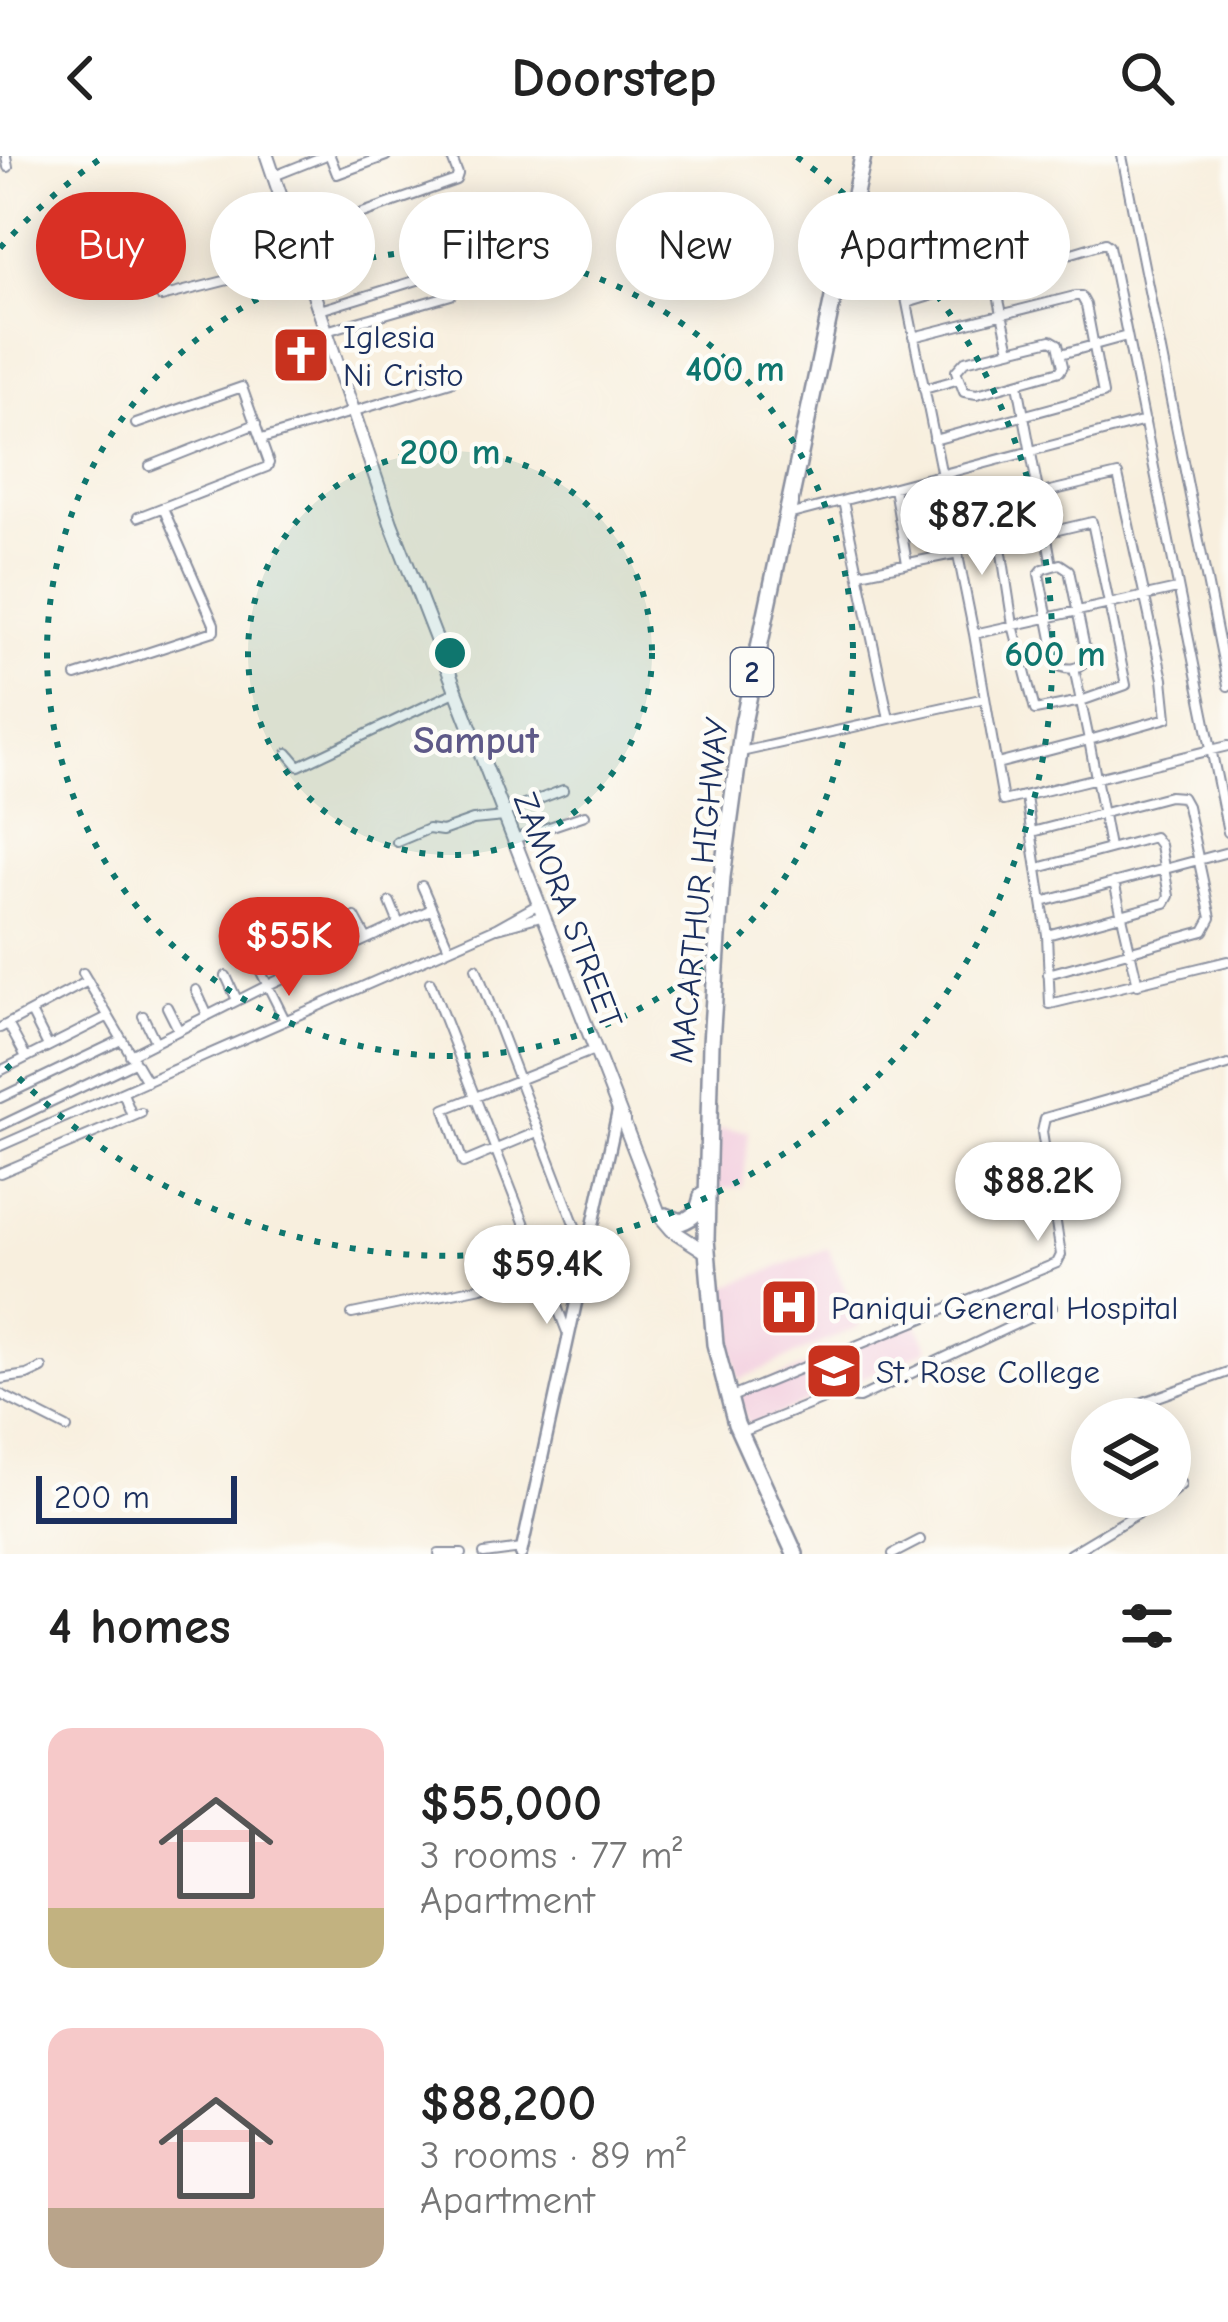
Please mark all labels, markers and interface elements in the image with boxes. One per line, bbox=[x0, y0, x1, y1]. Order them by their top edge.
icon: back bbox=[48, 45, 114, 111]
icon: search bbox=[1114, 45, 1180, 111]
text: Doorstep bbox=[511, 47, 717, 110]
chip: Buy bbox=[36, 192, 186, 300]
chip: Rent bbox=[210, 192, 375, 300]
chip: Filters bbox=[399, 192, 592, 300]
chip: New bbox=[616, 192, 774, 300]
chip: Apartment bbox=[798, 192, 1070, 300]
place label: Iglesia Ni Cristo bbox=[343, 318, 464, 394]
church icon: Iglesia Ni Cristo bbox=[270, 324, 332, 386]
text: 400 m bbox=[685, 349, 785, 390]
text: 200 m bbox=[400, 432, 500, 473]
pin: $87.2K bbox=[884, 476, 1080, 578]
text: $87.2K bbox=[927, 492, 1037, 537]
centre of rings bbox=[429, 632, 471, 674]
text: 600 m bbox=[1004, 634, 1106, 675]
road number: 2 bbox=[731, 648, 773, 696]
street label: MACARTHUR HIGHWAY bbox=[662, 715, 736, 1065]
district label: Samput bbox=[413, 718, 540, 763]
street label: ZAMORA STREET bbox=[506, 787, 630, 1033]
pin: $55K bbox=[218, 897, 360, 999]
text: $55K bbox=[246, 913, 332, 958]
pin: $88.2K bbox=[940, 1142, 1136, 1244]
text: $88.2K bbox=[982, 1158, 1094, 1203]
pin: $59.4K bbox=[449, 1225, 645, 1327]
text: $59.4K bbox=[491, 1241, 603, 1286]
hospital icon: Paniqui General Hospital bbox=[758, 1276, 820, 1338]
place label: Paniqui General Hospital bbox=[831, 1289, 1179, 1327]
school or university icon: St. Rose College bbox=[803, 1340, 865, 1402]
place label: St. Rose College bbox=[876, 1353, 1100, 1391]
map controls bbox=[1071, 1398, 1191, 1518]
button: layers bbox=[1071, 1398, 1191, 1518]
scale bar bbox=[36, 1470, 237, 1523]
text: 200 m bbox=[54, 1478, 150, 1516]
icon: filters bbox=[1114, 1593, 1180, 1659]
text: 4 homes bbox=[48, 1597, 231, 1656]
text: $55,000 bbox=[420, 1774, 602, 1833]
icon: home bbox=[144, 1776, 288, 1920]
text: 3 rooms · 77 m² bbox=[420, 1833, 682, 1878]
text: Apartment bbox=[420, 1878, 595, 1923]
text: $88,200 bbox=[420, 2074, 596, 2133]
icon: home bbox=[144, 2076, 288, 2220]
text: 3 rooms · 89 m² bbox=[420, 2133, 686, 2178]
text: Apartment bbox=[420, 2178, 595, 2223]

